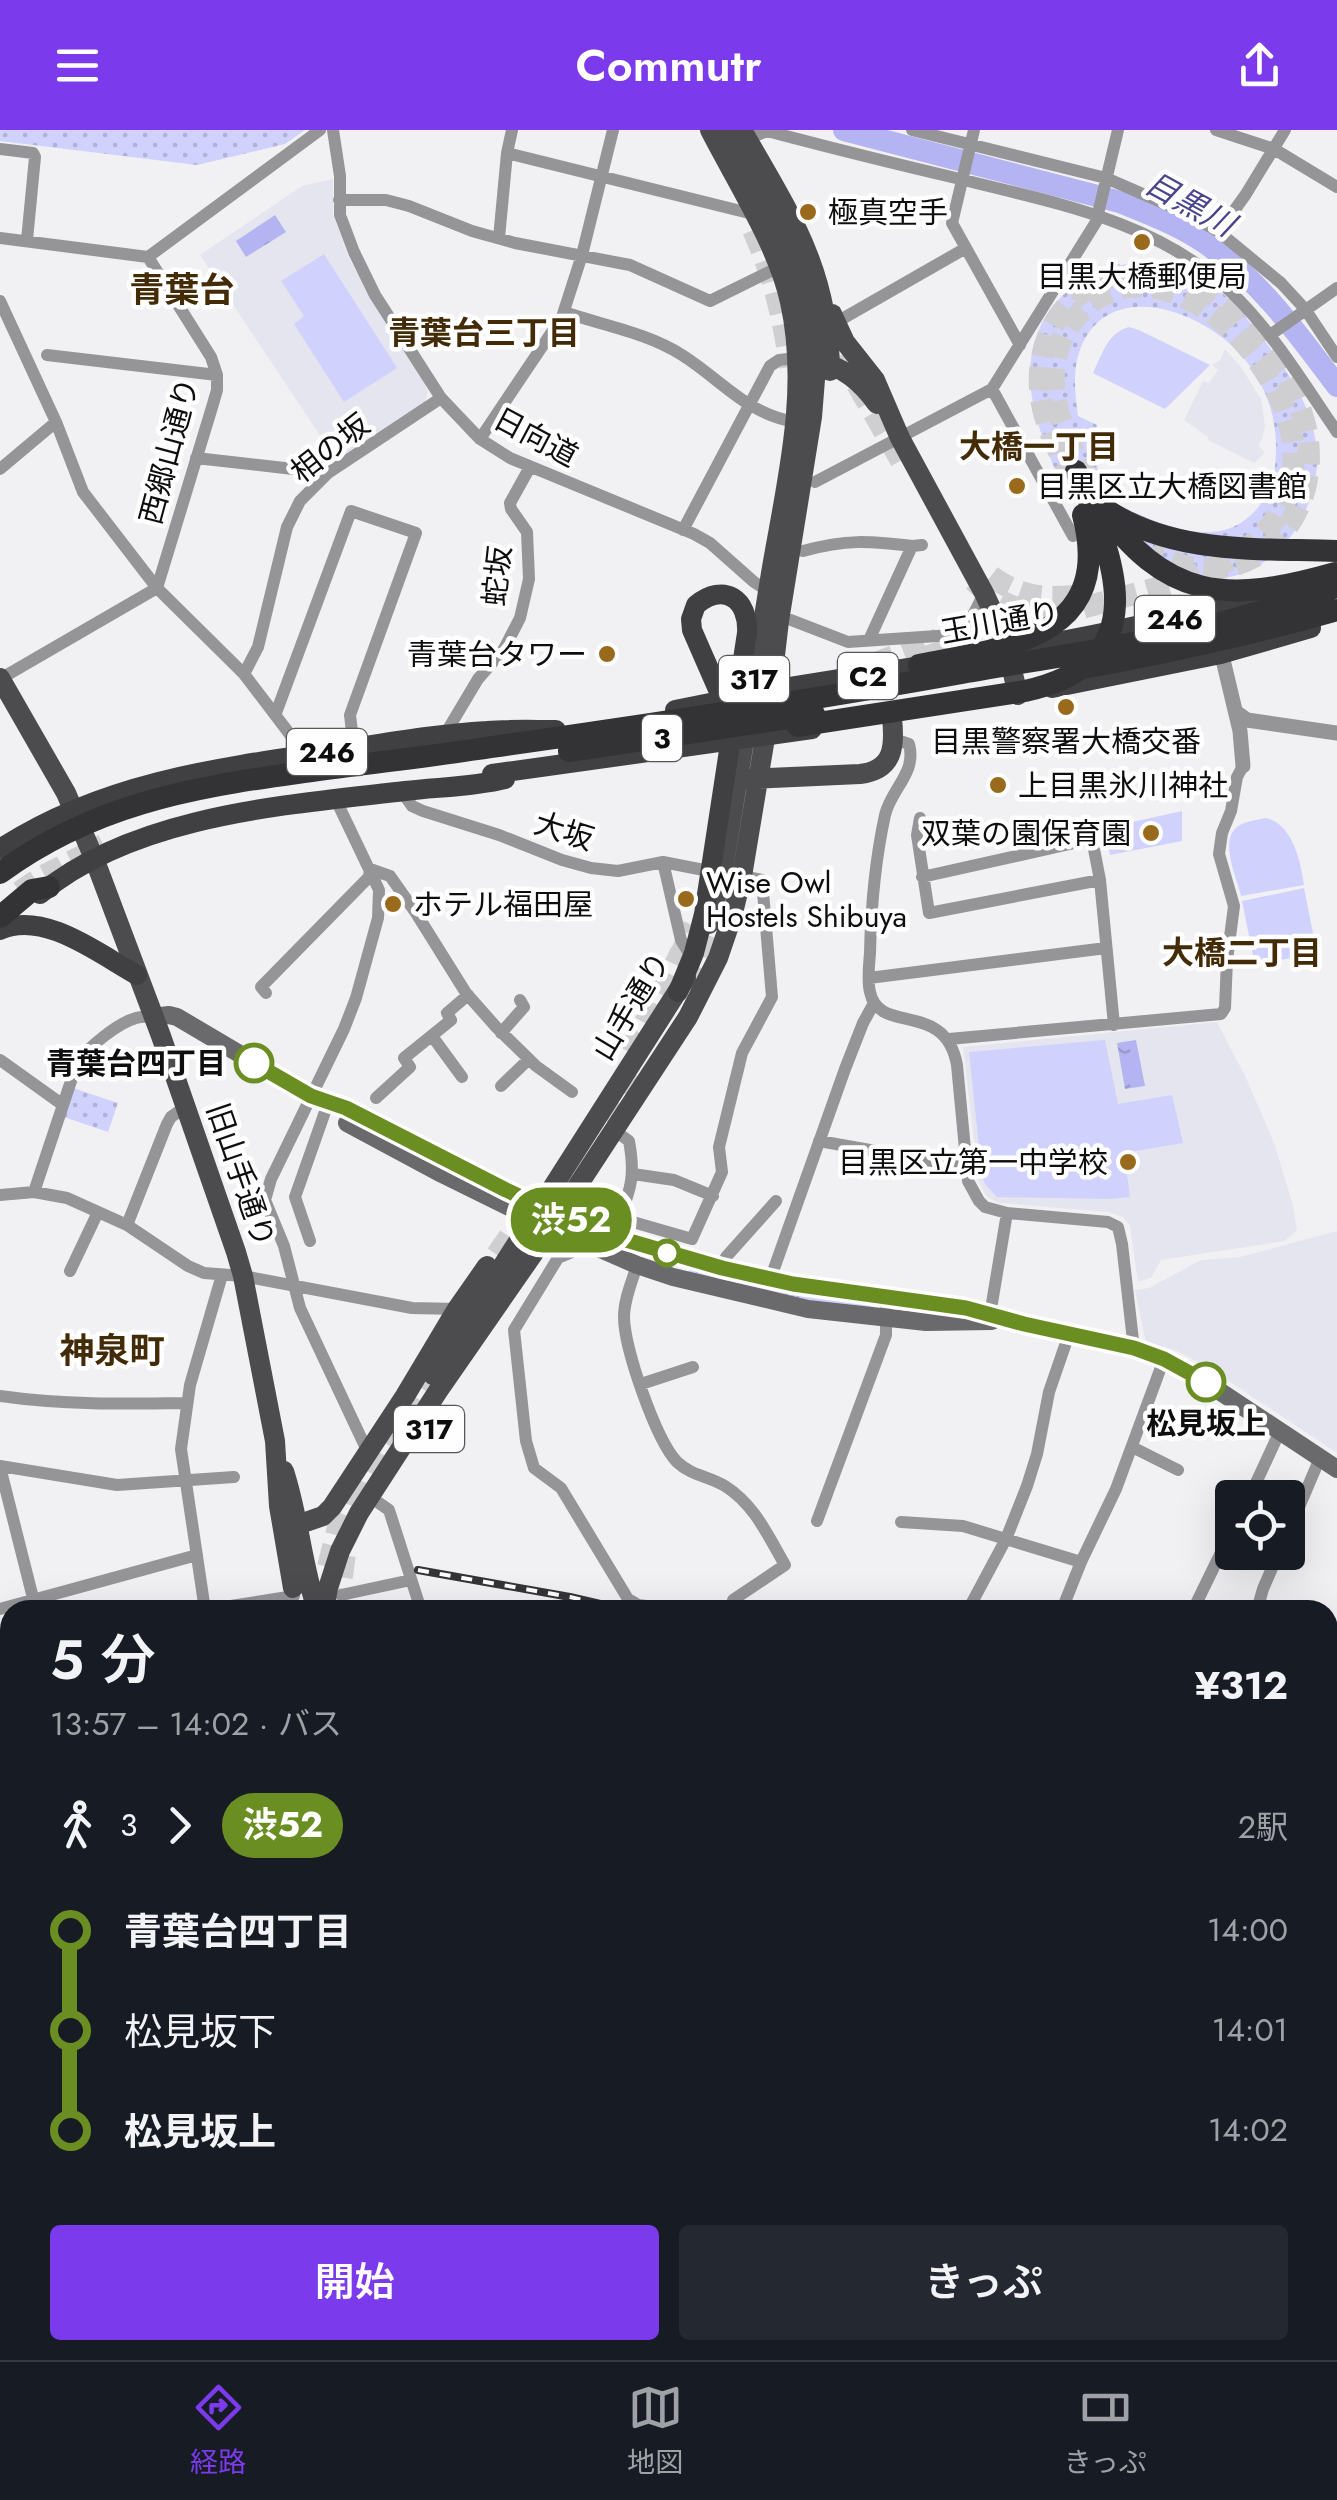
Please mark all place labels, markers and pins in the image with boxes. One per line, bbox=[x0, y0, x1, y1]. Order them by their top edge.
place label: 極真空手 bbox=[828, 191, 948, 234]
marker: 極真空手 bbox=[797, 201, 819, 223]
marker: 目黒大橋郵便局 bbox=[1131, 231, 1153, 253]
place label: 目黒大橋郵便局 bbox=[1037, 255, 1247, 298]
place label: 目黒区立大橋図書館 bbox=[1037, 465, 1307, 508]
marker: 目黒区立大橋図書館 bbox=[1006, 475, 1028, 497]
place label: 青葉台タワー bbox=[407, 633, 587, 676]
marker: 青葉台タワー bbox=[596, 643, 618, 665]
marker: 目黒警察署大橋交番 bbox=[1055, 696, 1077, 718]
place label: 目黒警察署大橋交番 bbox=[931, 720, 1201, 763]
place label: 上目黒氷川神社 bbox=[1018, 764, 1228, 807]
marker: 上目黒氷川神社 bbox=[987, 774, 1009, 796]
place label: 双葉の園保育園 bbox=[921, 812, 1131, 855]
marker: 双葉の園保育園 bbox=[1140, 822, 1162, 844]
place label: Wise Owl Hostels Shibuya bbox=[706, 861, 907, 938]
place label: ホテル福田屋 bbox=[413, 883, 593, 926]
marker: Wise Owl Hostels Shibuya bbox=[675, 888, 697, 910]
marker: ホテル福田屋 bbox=[382, 893, 404, 915]
place label: 青葉台四丁目 bbox=[46, 1042, 226, 1085]
marker: 青葉台四丁目 bbox=[235, 1044, 273, 1082]
place label: 目黒区立第一中学校 bbox=[838, 1141, 1108, 1184]
marker: 目黒区立第一中学校 bbox=[1117, 1151, 1139, 1173]
unlabelled marker bbox=[654, 1240, 680, 1266]
marker: 松見坂上 bbox=[1187, 1363, 1225, 1401]
place label: 松見坂上 bbox=[1146, 1402, 1266, 1445]

